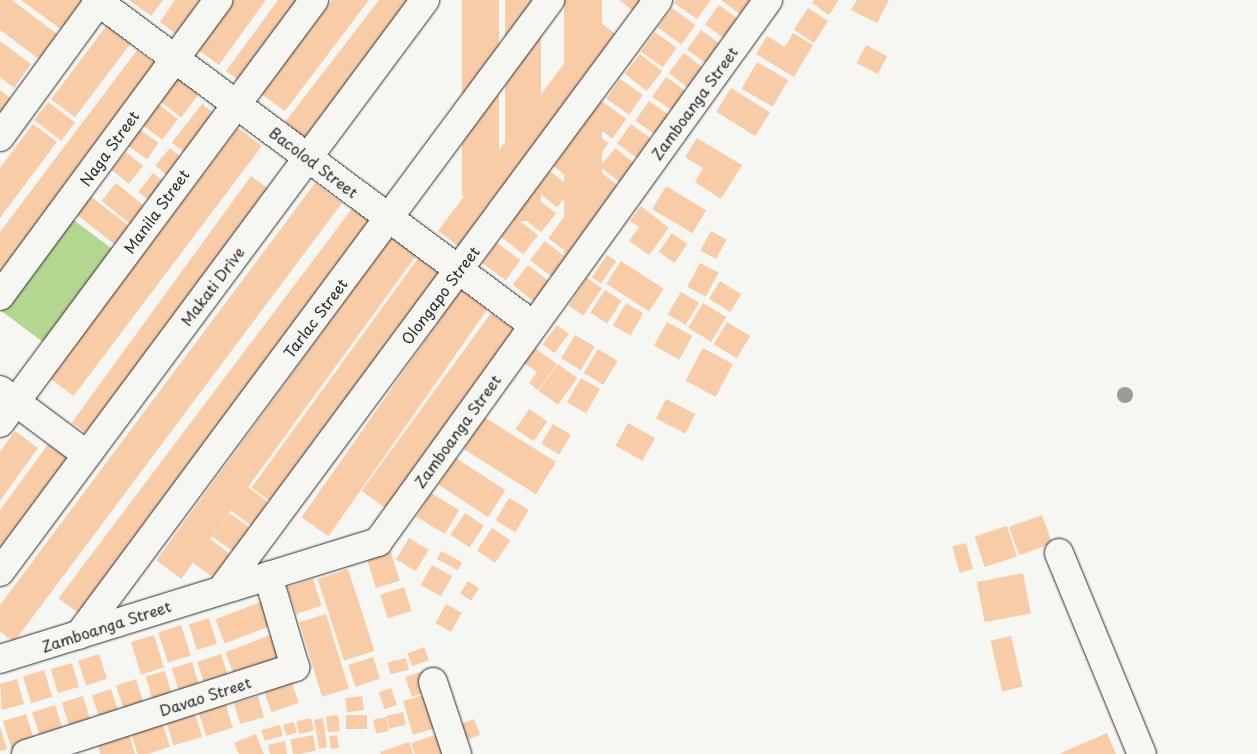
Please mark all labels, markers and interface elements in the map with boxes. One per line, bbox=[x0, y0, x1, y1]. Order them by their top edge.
street label: Zamboanga Street bbox=[647, 43, 741, 163]
street label: Naga Street bbox=[76, 107, 142, 189]
street label: Bacolod Street bbox=[266, 123, 362, 201]
street label: Manila Street bbox=[119, 165, 193, 257]
street label: Makati Drive bbox=[176, 243, 248, 329]
street label: Olongapo Street bbox=[397, 243, 483, 347]
street label: Tarlac Street bbox=[279, 275, 351, 361]
street label: Zamboanga Street bbox=[410, 371, 504, 491]
street label: Zamboanga Street bbox=[39, 597, 173, 655]
street label: Davao Street bbox=[157, 673, 253, 719]

